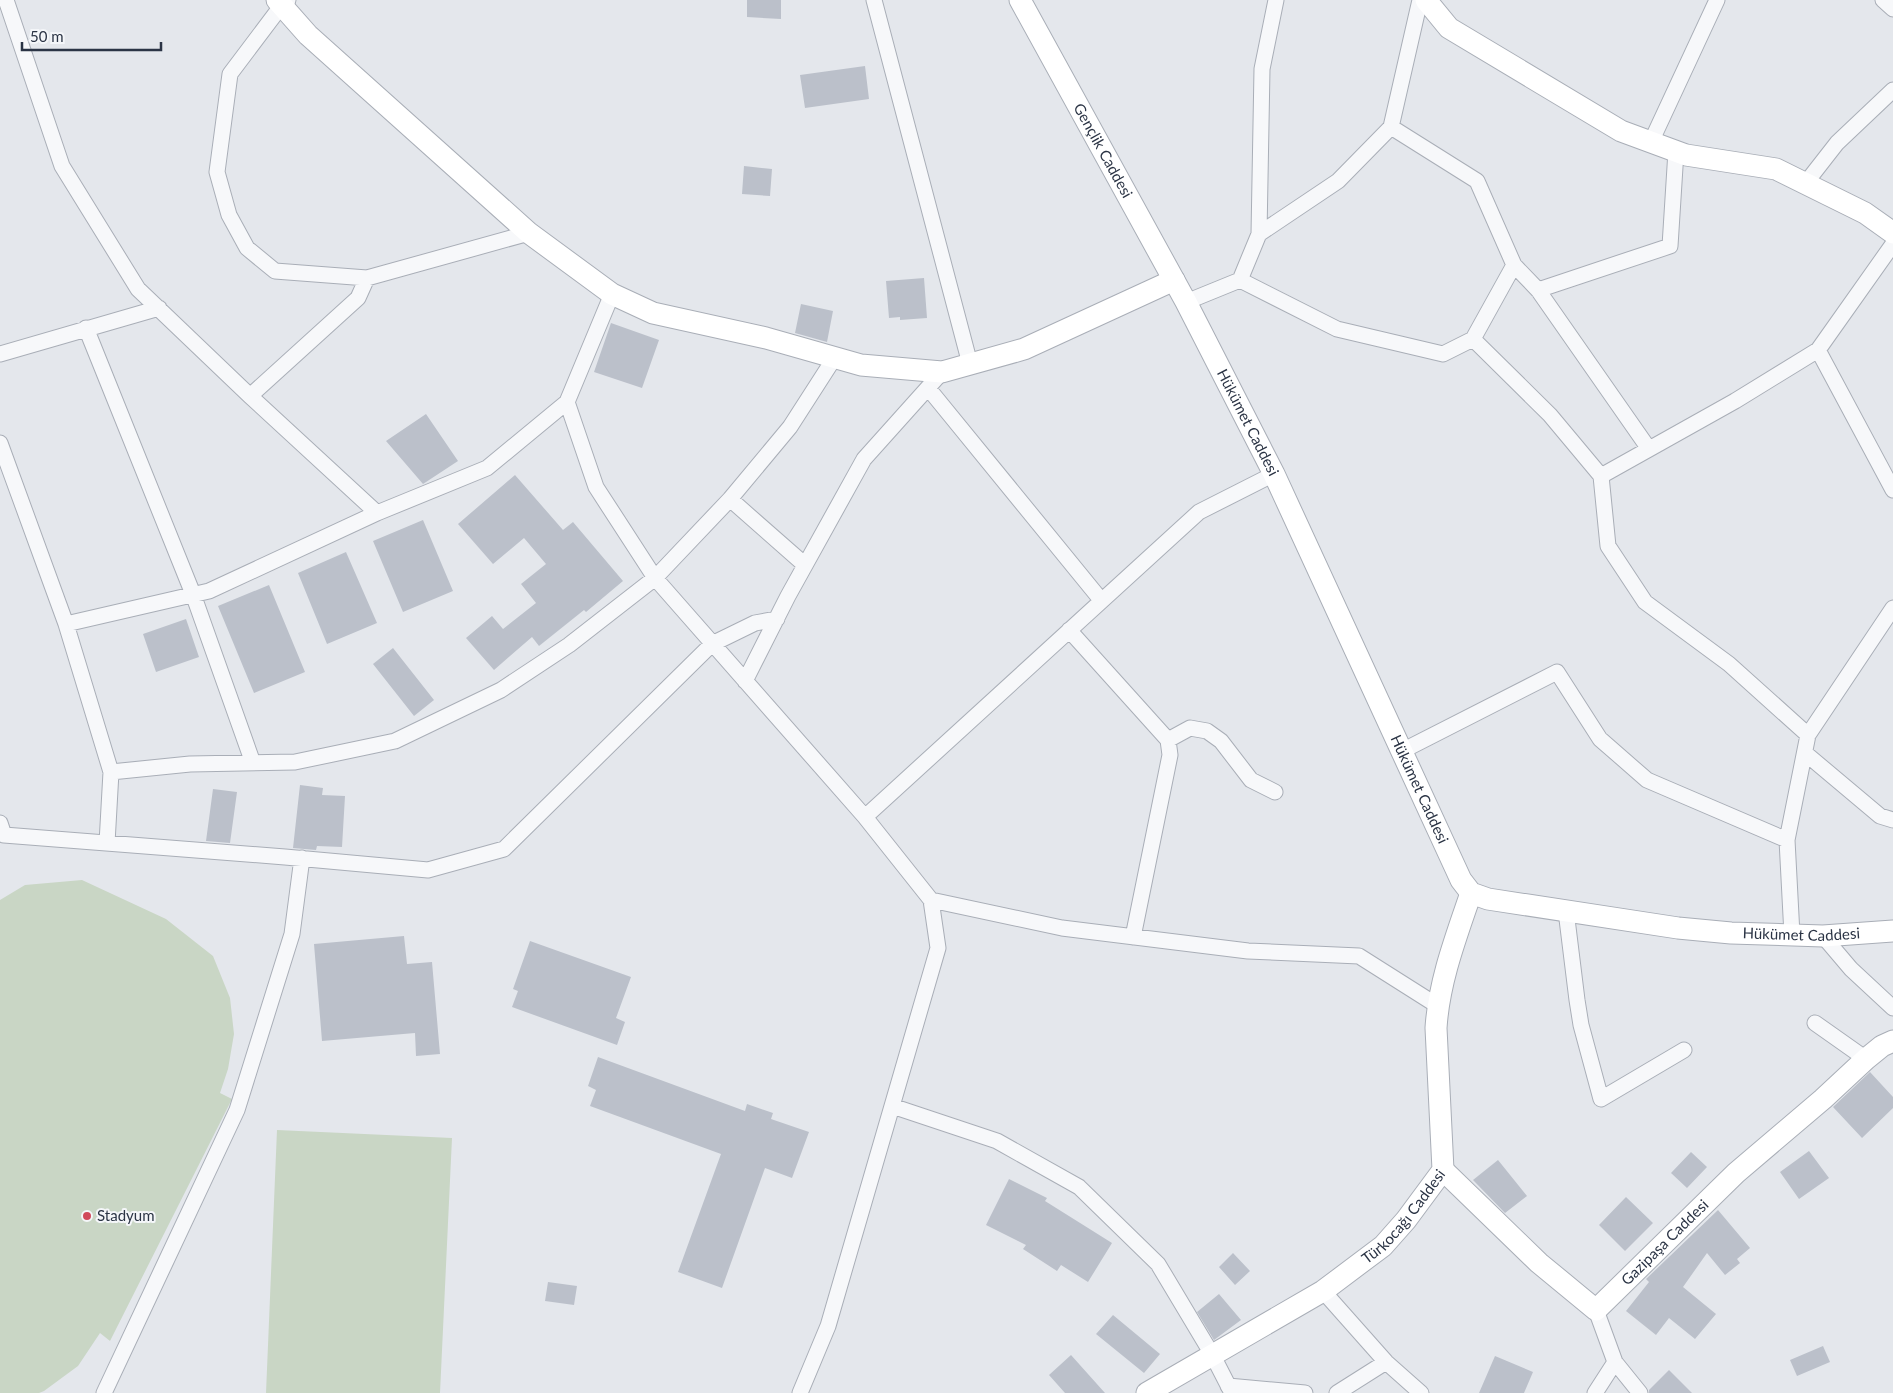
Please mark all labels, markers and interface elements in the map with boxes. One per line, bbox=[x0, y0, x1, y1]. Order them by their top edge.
scale bar bbox=[22, 20, 161, 52]
text: 50 m bbox=[30, 27, 64, 45]
street label: Gençlik Caddesi bbox=[1070, 100, 1137, 201]
street label: Hükümet Caddesi bbox=[1214, 366, 1283, 478]
street label: Hükümet Caddesi bbox=[1387, 732, 1453, 846]
street label: Hükümet Caddesi bbox=[1742, 923, 1860, 944]
street label: Türkocağı Caddesi bbox=[1358, 1165, 1448, 1267]
street label: Gazipaşa Caddesi bbox=[1617, 1195, 1712, 1288]
place label: Stadyum bbox=[97, 1206, 154, 1224]
marker: Stadyum bbox=[81, 1210, 93, 1222]

